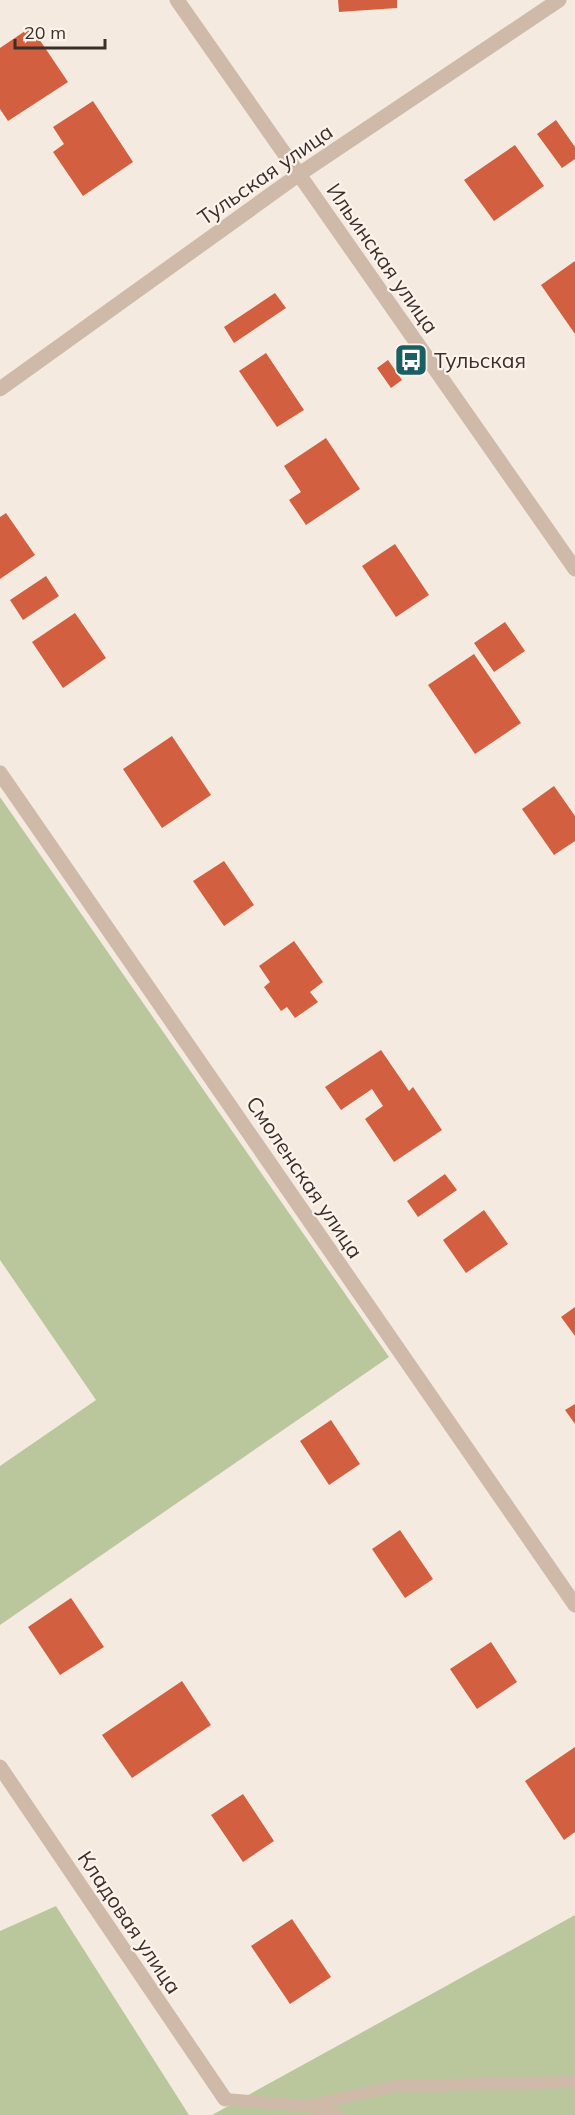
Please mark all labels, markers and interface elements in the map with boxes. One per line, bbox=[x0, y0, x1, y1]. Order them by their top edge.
scale bar bbox=[15, 12, 105, 50]
text: 20 m bbox=[24, 21, 66, 44]
street label: Тульская улица bbox=[193, 118, 337, 230]
street label: Ильинская улица bbox=[321, 178, 445, 338]
bus stop icon: Тульская bbox=[393, 342, 429, 378]
place label: Тульская bbox=[434, 347, 526, 373]
street label: Смоленская улица bbox=[241, 1091, 369, 1263]
street label: Кладовая улица bbox=[73, 1846, 187, 1998]

